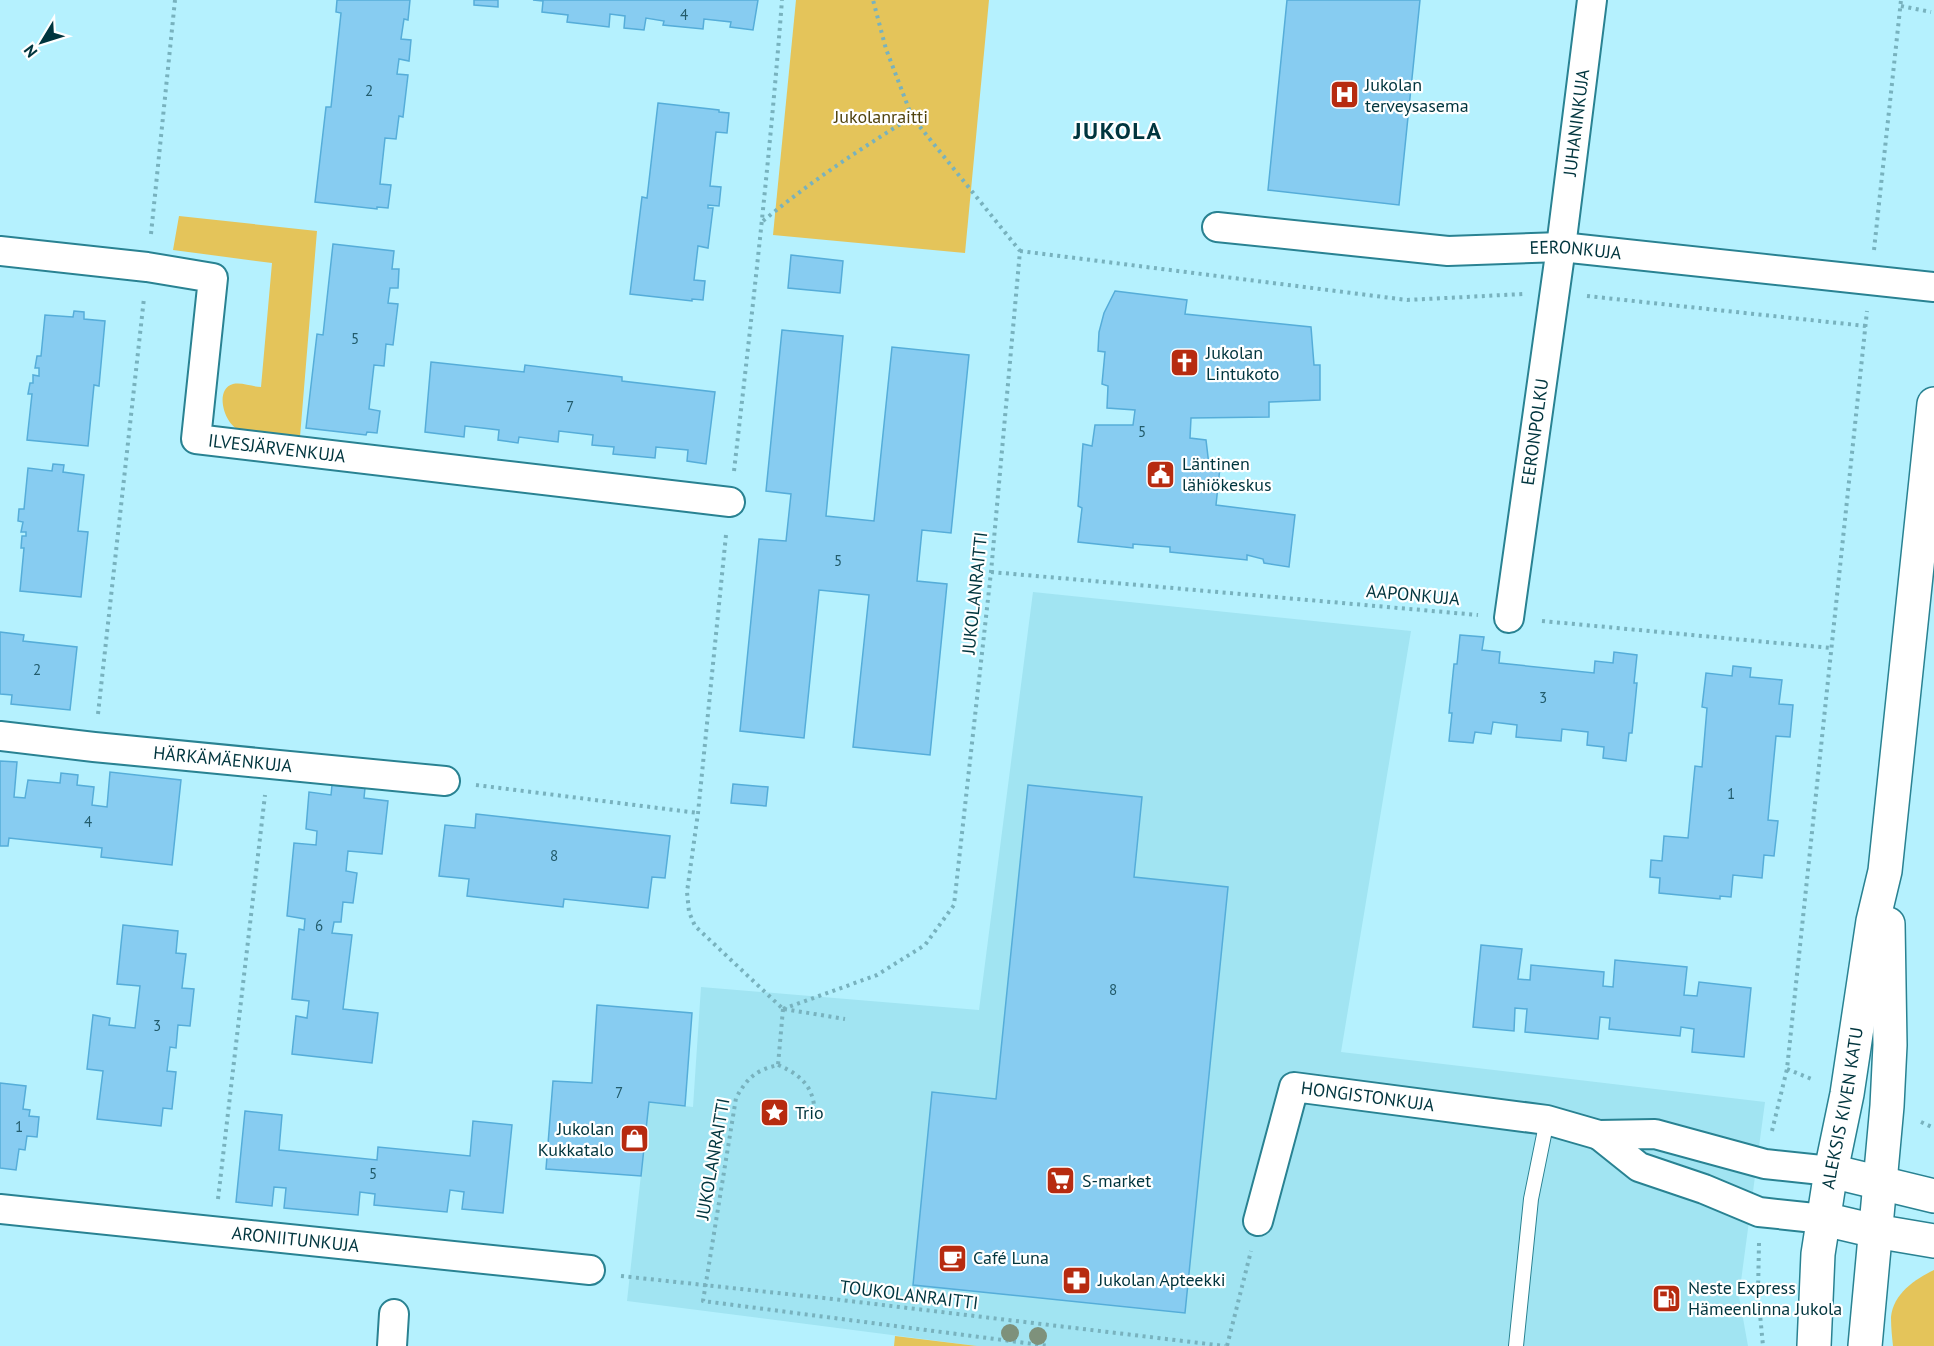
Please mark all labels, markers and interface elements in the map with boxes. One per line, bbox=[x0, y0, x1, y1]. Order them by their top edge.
house number: 4 bbox=[680, 5, 688, 24]
north arrow bbox=[12, 12, 72, 72]
text: N bbox=[19, 41, 41, 62]
street label: JUHANINKUJA bbox=[1558, 67, 1594, 178]
place label: Jukolan terveysasema bbox=[1364, 73, 1469, 117]
hospital icon: Jukolan terveysasema bbox=[1328, 79, 1360, 111]
house number: 2 bbox=[365, 81, 373, 100]
park label: Jukolanraitti bbox=[833, 105, 928, 128]
district label: JUKOLA bbox=[1073, 115, 1162, 146]
street label: EERONKUJA bbox=[1529, 235, 1623, 264]
house number: 5 bbox=[351, 329, 359, 348]
place label: Jukolan Lintukoto bbox=[1205, 341, 1279, 385]
church icon: Jukolan Lintukoto bbox=[1169, 347, 1201, 379]
street label: EERONPOLKU bbox=[1516, 377, 1553, 487]
house number: 7 bbox=[566, 397, 574, 416]
house number: 5 bbox=[1138, 422, 1146, 441]
street label: ILVESJÄRVENKUJA bbox=[207, 429, 347, 468]
place label: Läntinen lähiökeskus bbox=[1182, 452, 1272, 496]
public building icon: Läntinen lähiökeskus bbox=[1145, 458, 1177, 490]
street label: JUKOLANRAITTI bbox=[957, 531, 992, 656]
house number: 5 bbox=[834, 551, 842, 570]
street label: AAPONKUJA bbox=[1365, 579, 1461, 610]
house number: 2 bbox=[33, 660, 41, 679]
house number: 3 bbox=[1539, 688, 1547, 707]
street label: HÄRKÄMÄENKUJA bbox=[152, 741, 294, 777]
house number: 1 bbox=[1727, 784, 1735, 803]
house number: 4 bbox=[84, 812, 92, 831]
house number: 8 bbox=[550, 846, 558, 865]
house number: 6 bbox=[315, 916, 323, 935]
house number: 8 bbox=[1109, 980, 1117, 999]
house number: 3 bbox=[153, 1016, 161, 1035]
street label: ALEKSIS KIVEN KATU bbox=[1816, 1026, 1868, 1191]
street label: HONGISTONKUJA bbox=[1300, 1076, 1436, 1116]
house number: 7 bbox=[615, 1083, 623, 1102]
street label: JUKOLANRAITTI bbox=[690, 1096, 735, 1222]
place icon: Trio bbox=[758, 1097, 790, 1129]
place label: Trio bbox=[795, 1101, 824, 1124]
house number: 1 bbox=[15, 1117, 23, 1136]
place label: Jukolan Kukkatalo bbox=[538, 1117, 614, 1161]
shop icon: Jukolan Kukkatalo bbox=[619, 1123, 651, 1155]
house number: 5 bbox=[369, 1164, 377, 1183]
supermarket icon: S-market bbox=[1045, 1165, 1077, 1197]
place label: S-market bbox=[1082, 1169, 1151, 1192]
street label: ARONIITUNKUJA bbox=[231, 1221, 361, 1257]
cafe icon: Café Luna bbox=[936, 1242, 968, 1274]
place label: Café Luna bbox=[973, 1246, 1049, 1269]
pharmacy icon: Jukolan Apteekki bbox=[1061, 1264, 1093, 1296]
place label: Jukolan Apteekki bbox=[1097, 1268, 1226, 1291]
street label: TOUKOLANRAITTI bbox=[839, 1275, 980, 1314]
place label: Neste Express Hämeenlinna Jukola bbox=[1688, 1276, 1842, 1320]
fuel station icon: Neste Express Hämeenlinna Jukola bbox=[1651, 1282, 1683, 1314]

